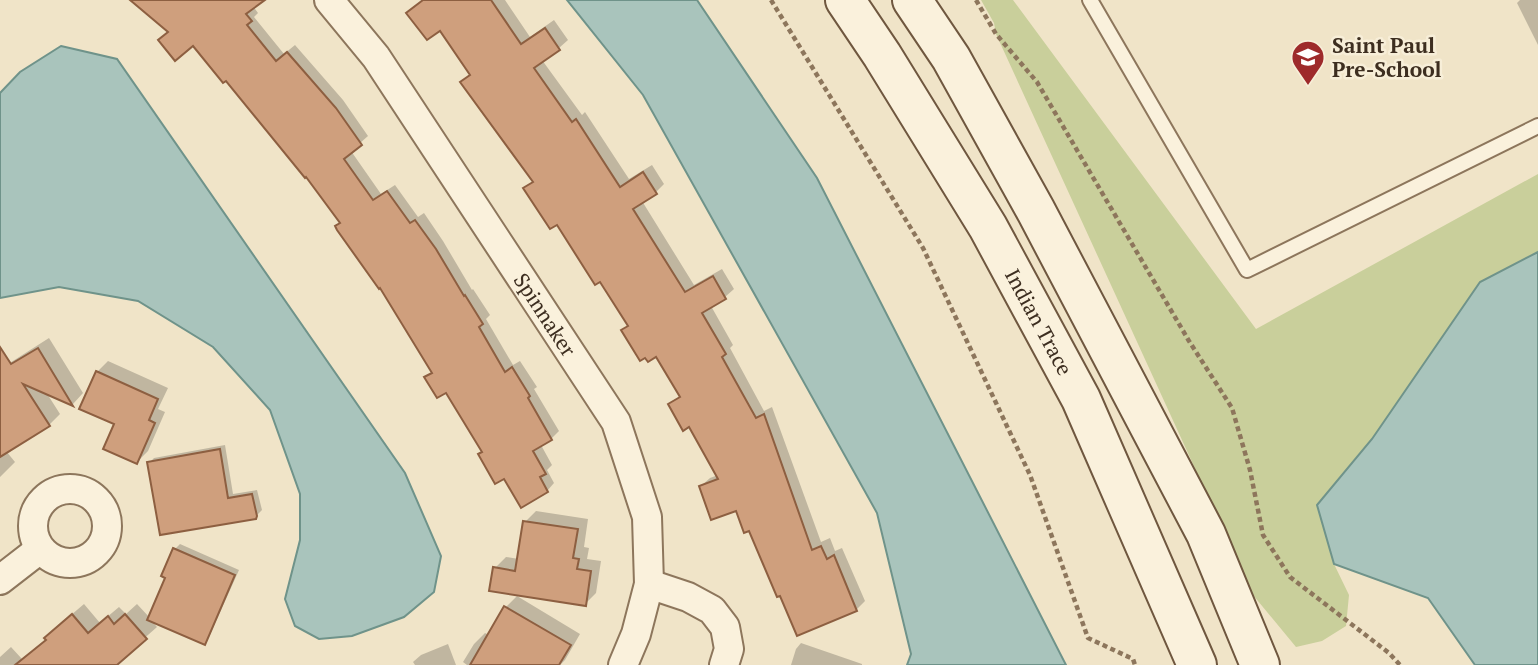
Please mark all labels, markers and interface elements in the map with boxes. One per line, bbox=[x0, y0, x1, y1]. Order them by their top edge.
place label: Saint Paul Pre-School bbox=[1332, 31, 1442, 83]
school or university icon: Saint Paul Pre-School bbox=[1289, 38, 1327, 87]
street label: Indian Trace bbox=[999, 264, 1079, 380]
street label: Spinnaker bbox=[508, 267, 583, 362]

